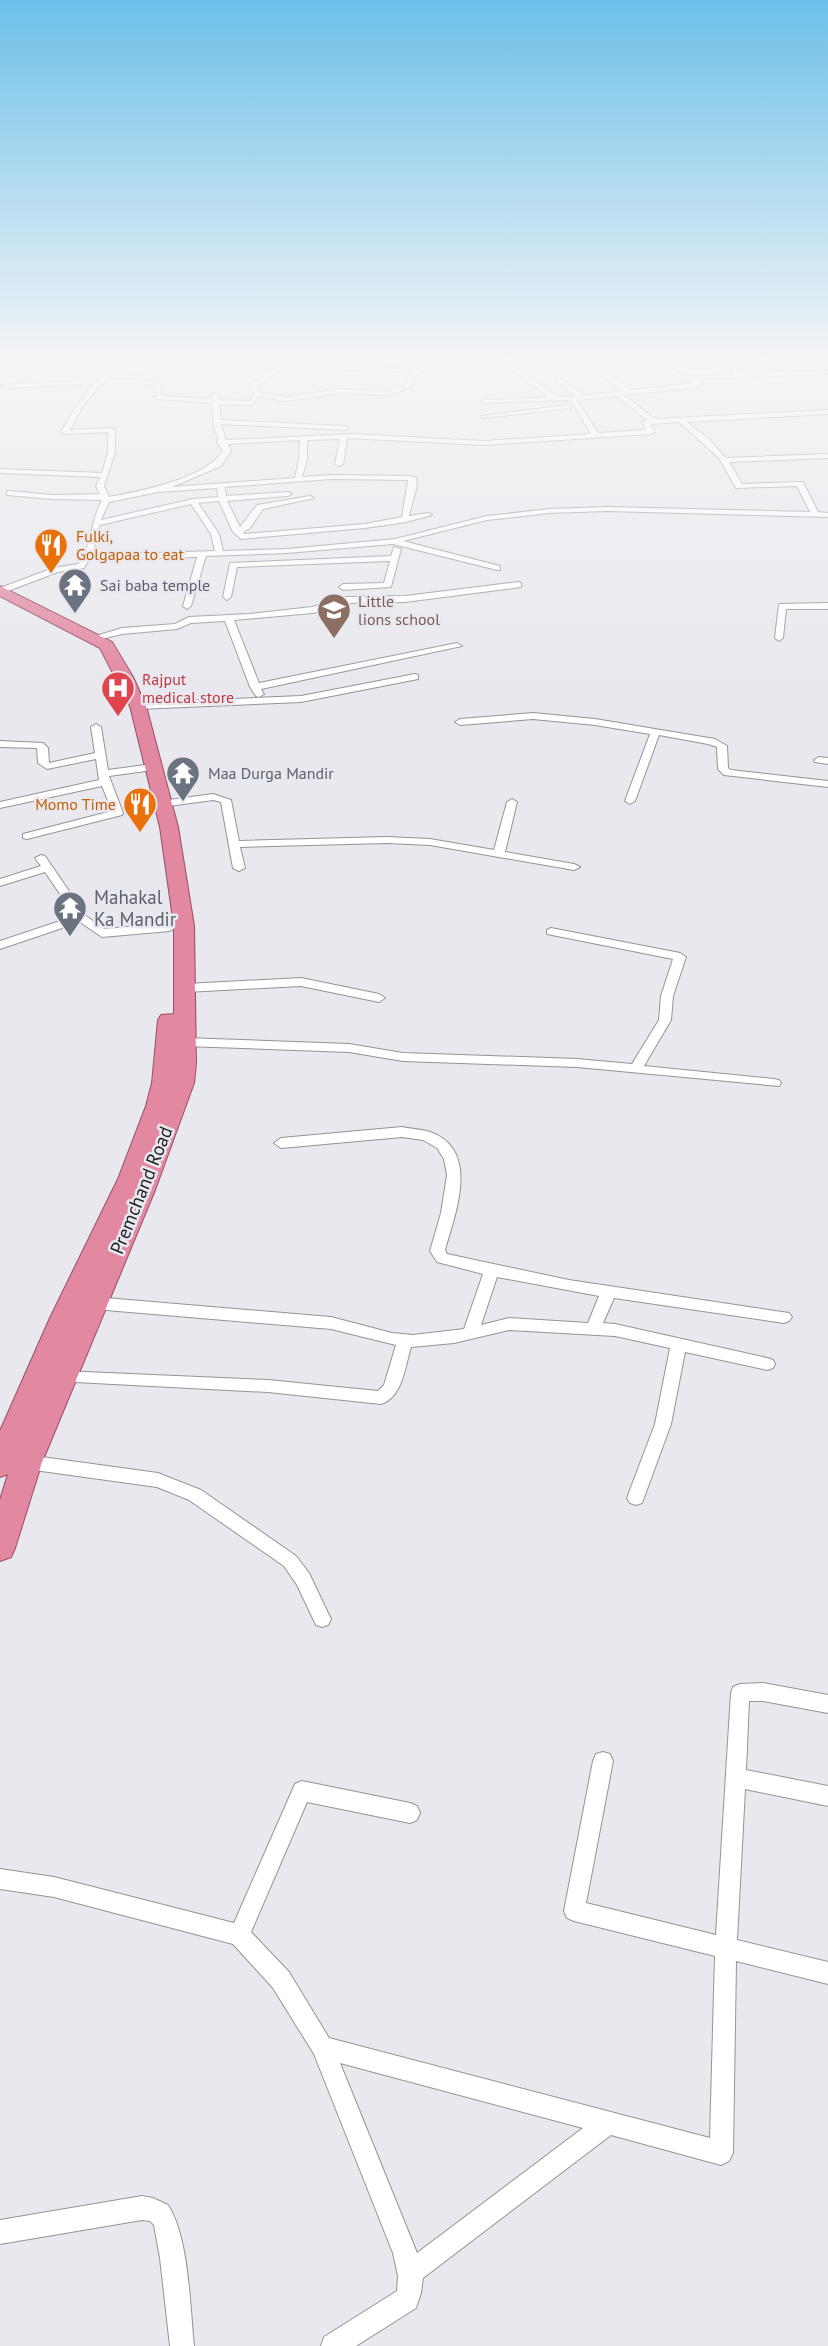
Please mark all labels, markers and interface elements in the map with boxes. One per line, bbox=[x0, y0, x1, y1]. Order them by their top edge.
restaurant icon: Fulki, Golgapaa to eat bbox=[32, 526, 70, 575]
place label: Fulki, Golgapaa to eat bbox=[76, 526, 185, 564]
temple icon: Sai baba temple bbox=[56, 566, 94, 615]
place label: Sai baba temple bbox=[100, 575, 210, 595]
school or university icon: Little lions school bbox=[315, 591, 353, 640]
place label: Little lions school bbox=[358, 591, 440, 629]
hospital icon: Rajput medical store bbox=[99, 669, 137, 718]
place label: Rajput medical store bbox=[142, 669, 234, 707]
temple icon: Maa Durga Mandir bbox=[164, 754, 202, 803]
place label: Maa Durga Mandir bbox=[208, 763, 334, 783]
restaurant icon: Momo Time bbox=[121, 785, 159, 834]
place label: Momo Time bbox=[35, 794, 116, 814]
place label: Mahakal Ka Mandir bbox=[94, 885, 177, 931]
temple icon: Mahakal Ka Mandir bbox=[51, 889, 89, 938]
street label: Premchand Road bbox=[104, 1123, 178, 1257]

